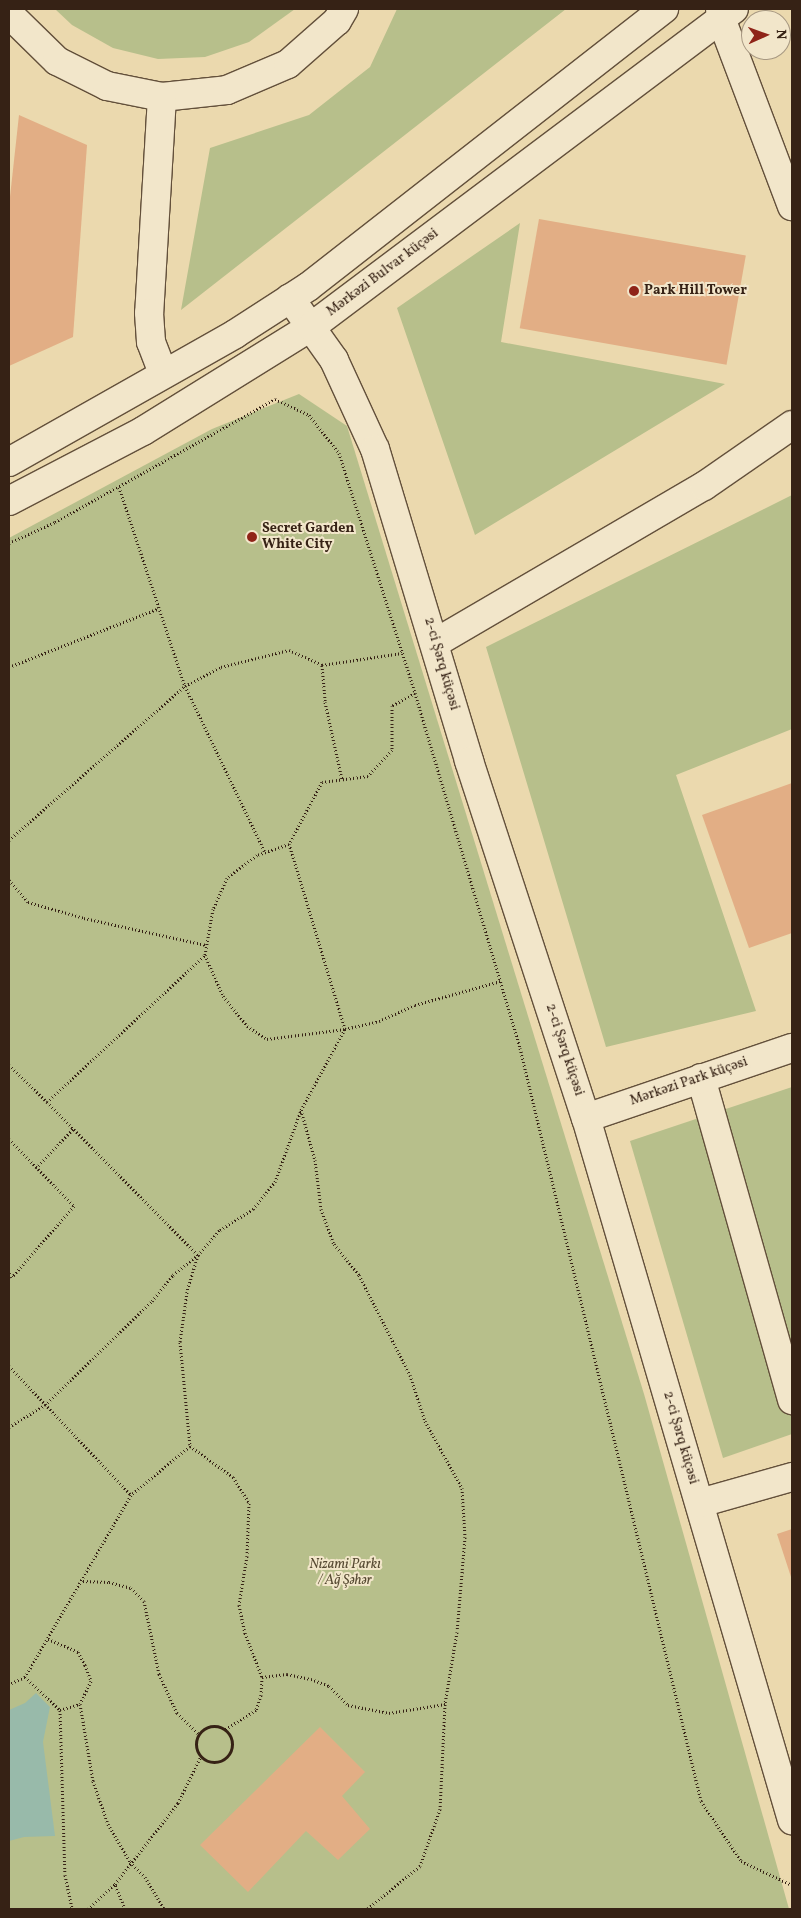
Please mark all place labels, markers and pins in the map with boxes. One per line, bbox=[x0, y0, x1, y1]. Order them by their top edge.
place label: Park Hill Tower bbox=[644, 283, 747, 299]
marker: Park Hill Tower bbox=[628, 285, 640, 297]
place label: Secret Garden White City bbox=[262, 521, 355, 554]
marker: Secret Garden White City bbox=[246, 531, 258, 543]

